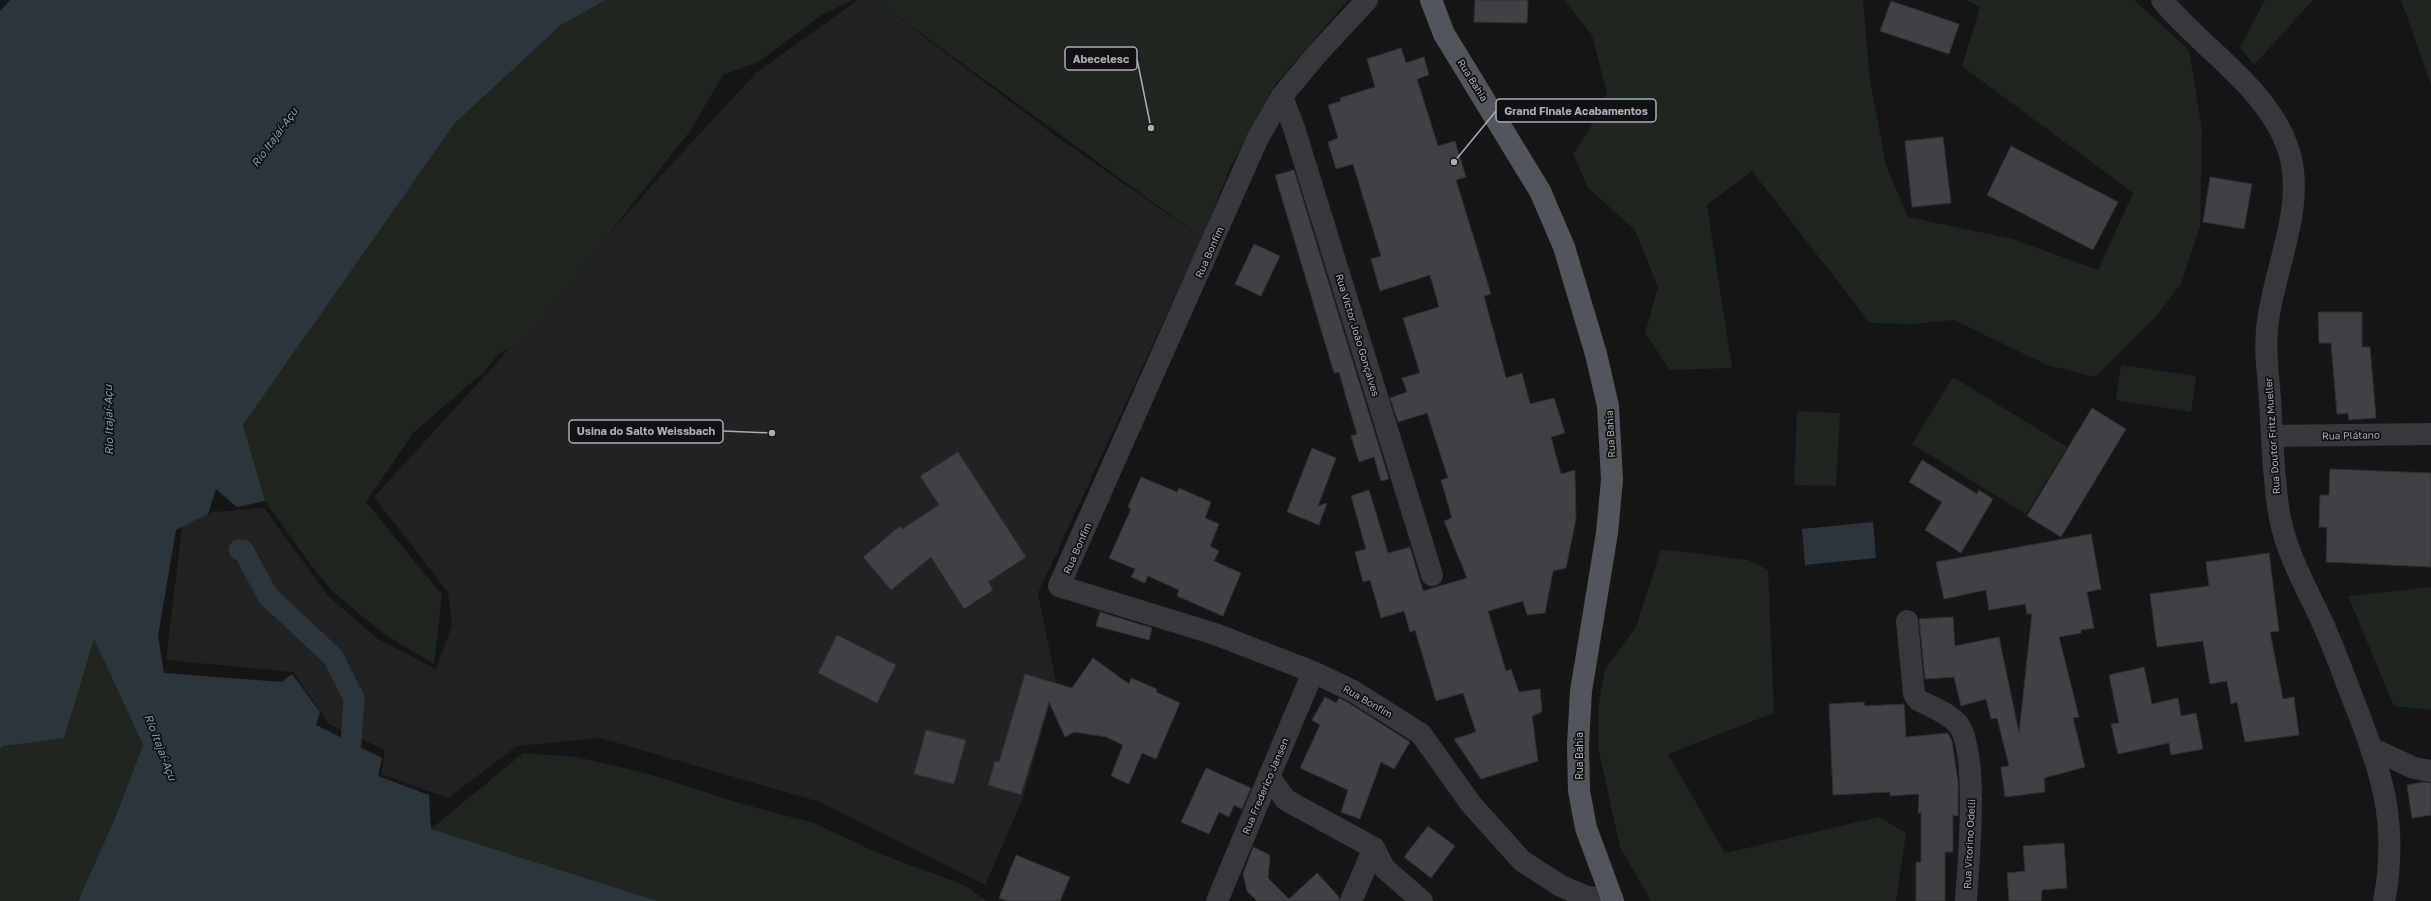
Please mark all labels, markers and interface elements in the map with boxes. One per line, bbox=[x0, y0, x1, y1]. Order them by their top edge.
callout: Abecelesc bbox=[1065, 47, 1137, 70]
text: Abecelesc bbox=[1073, 52, 1130, 65]
street label: Rua Bahia bbox=[1455, 57, 1491, 103]
callout: Grand Finale Acabamentos bbox=[1496, 99, 1656, 122]
water label: Rio Itajaí-Açu bbox=[248, 104, 301, 170]
text: Grand Finale Acabamentos bbox=[1504, 104, 1648, 117]
street label: Rua Bonfim bbox=[1192, 224, 1226, 279]
street label: Rua Victor João Gonçalves bbox=[1334, 272, 1382, 398]
street label: Rua Doutor Fritz Mueller bbox=[2262, 377, 2282, 495]
water label: Rio Itajaí-Açu bbox=[101, 384, 116, 455]
street label: Rua Bahia bbox=[1603, 410, 1617, 458]
callout: Usina do Salto Weissbach bbox=[569, 420, 723, 443]
text: Usina do Salto Weissbach bbox=[577, 424, 716, 437]
street label: Rua Plátano bbox=[2322, 428, 2380, 442]
street label: Rua Bonfim bbox=[1060, 520, 1094, 575]
street label: Rua Bonfim bbox=[1341, 682, 1395, 720]
water label: Rio Itajaí-Açu bbox=[141, 712, 180, 784]
street label: Rua Bahia bbox=[1573, 732, 1585, 780]
street label: Rua Frederico Jansen bbox=[1239, 736, 1291, 836]
street label: Rua Vitorino Odelli bbox=[1961, 799, 1977, 889]

